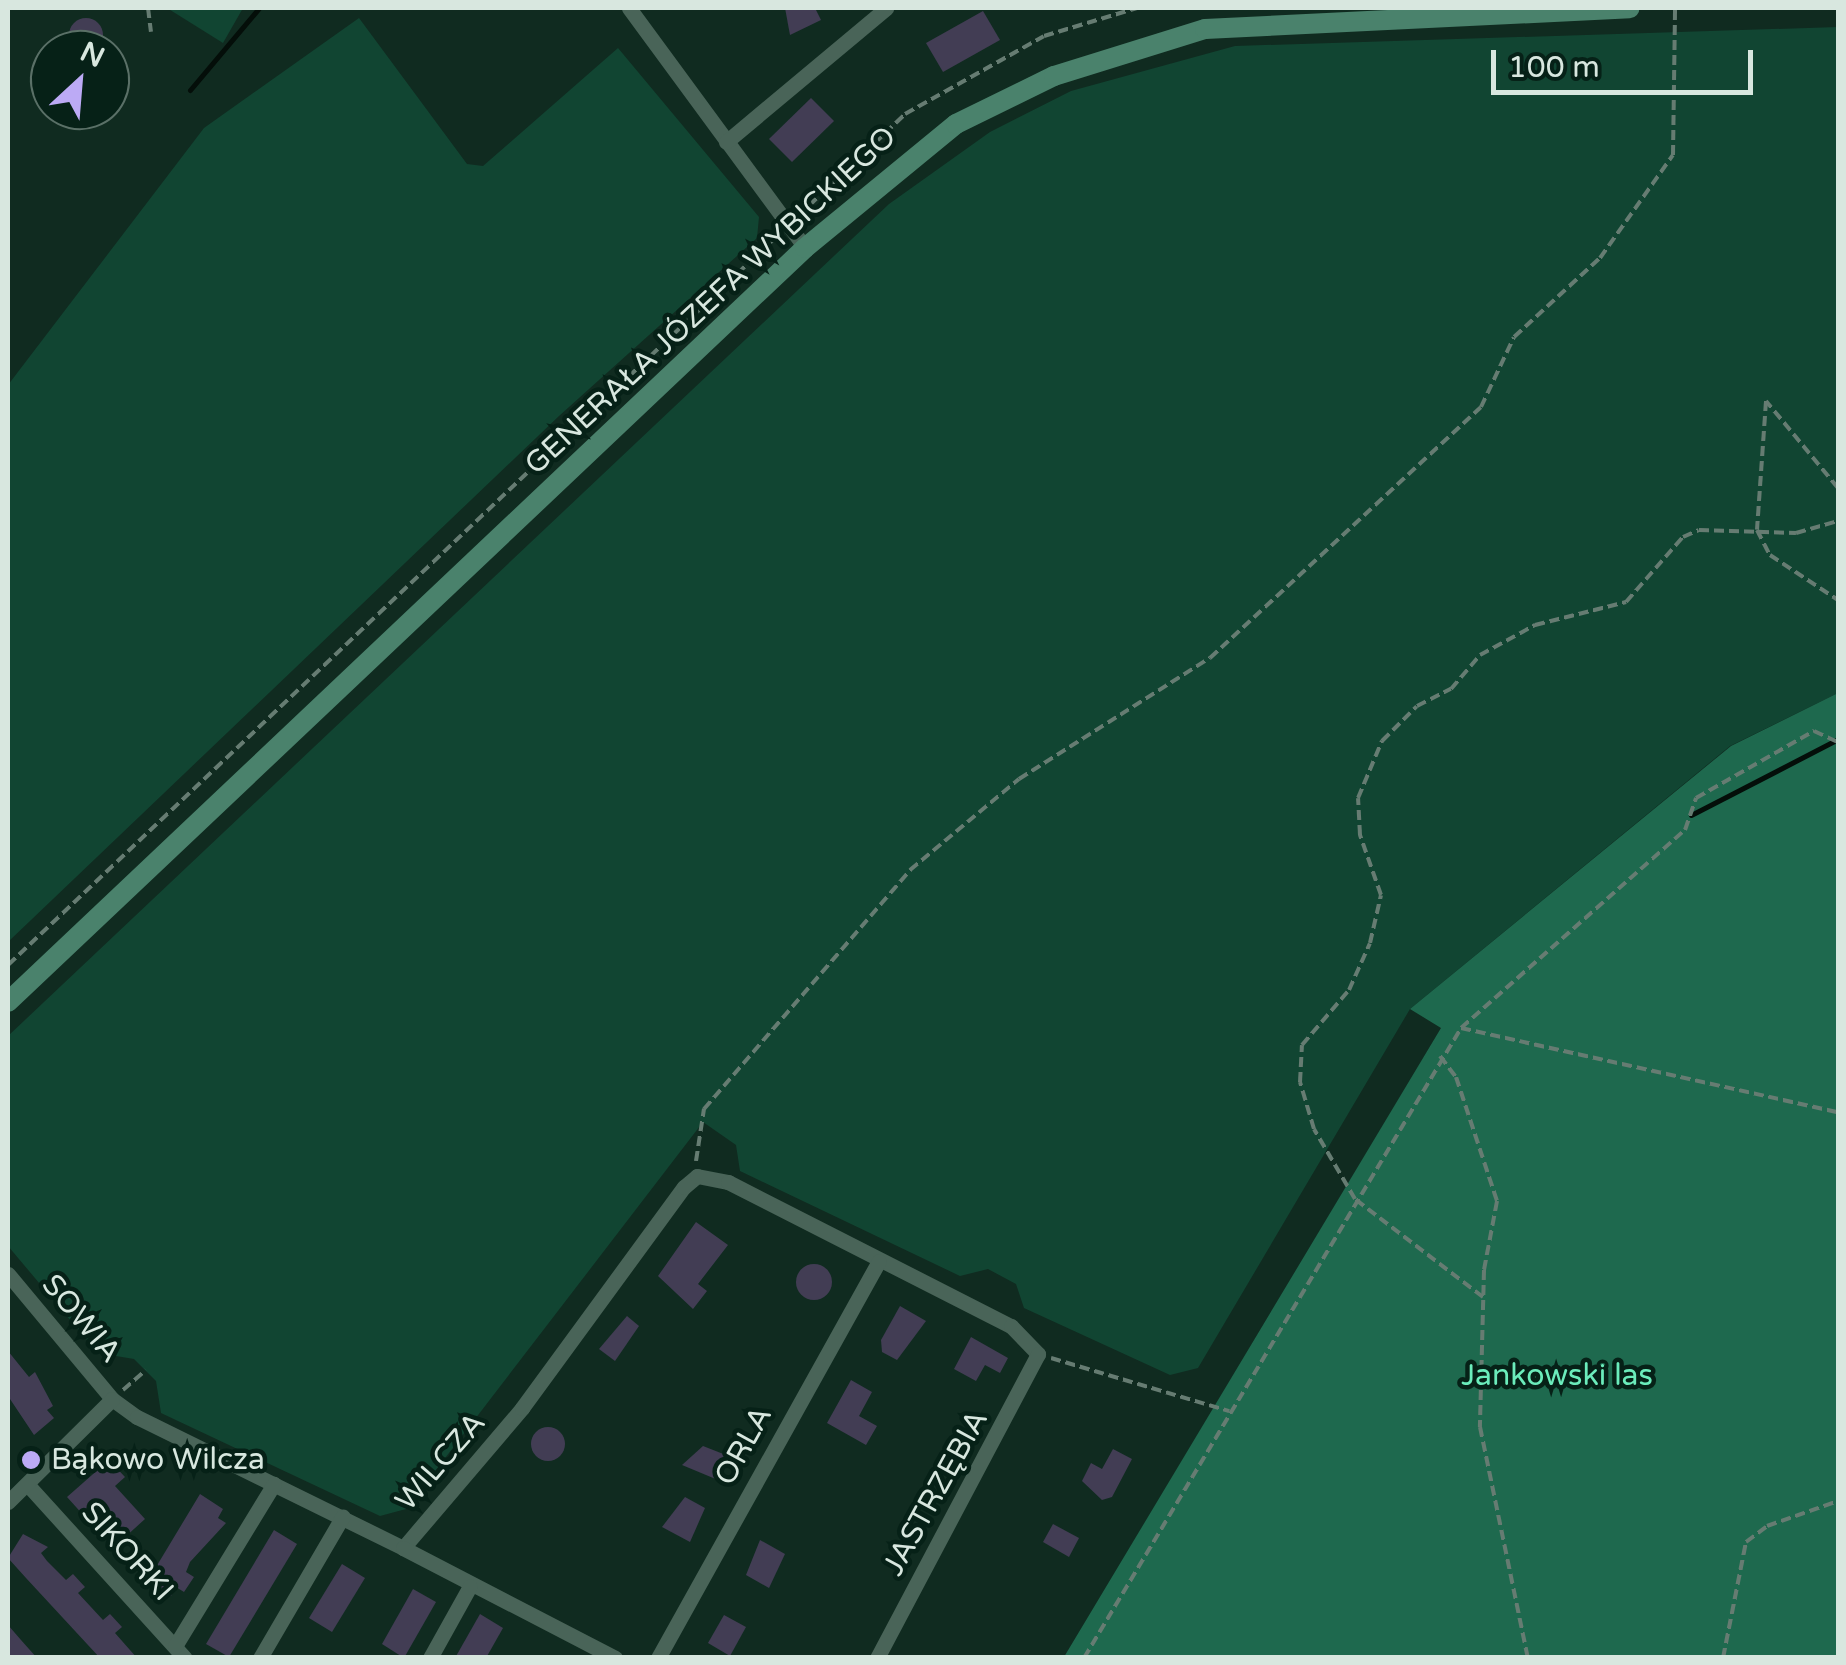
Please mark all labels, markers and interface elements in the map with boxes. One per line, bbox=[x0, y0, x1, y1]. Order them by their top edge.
north arrow bbox=[30, 30, 130, 130]
scale bar bbox=[1496, 30, 1758, 92]
text: N bbox=[75, 35, 110, 75]
text: 100 m bbox=[1508, 49, 1600, 86]
street label: GENERAŁA JÓZEFA WYBICKIEGO bbox=[518, 119, 904, 483]
street label: SOWIA bbox=[34, 1268, 128, 1370]
park label: Jankowski las bbox=[1461, 1358, 1653, 1394]
street label: ORLA bbox=[708, 1400, 780, 1492]
street label: JASTRZĘBIA bbox=[876, 1404, 996, 1582]
street label: WILCZA bbox=[389, 1405, 493, 1519]
place label: Bąkowo Wilcza bbox=[51, 1442, 265, 1478]
marker: Bąkowo Wilcza bbox=[20, 1449, 42, 1471]
street label: SIKORKI bbox=[73, 1495, 181, 1609]

